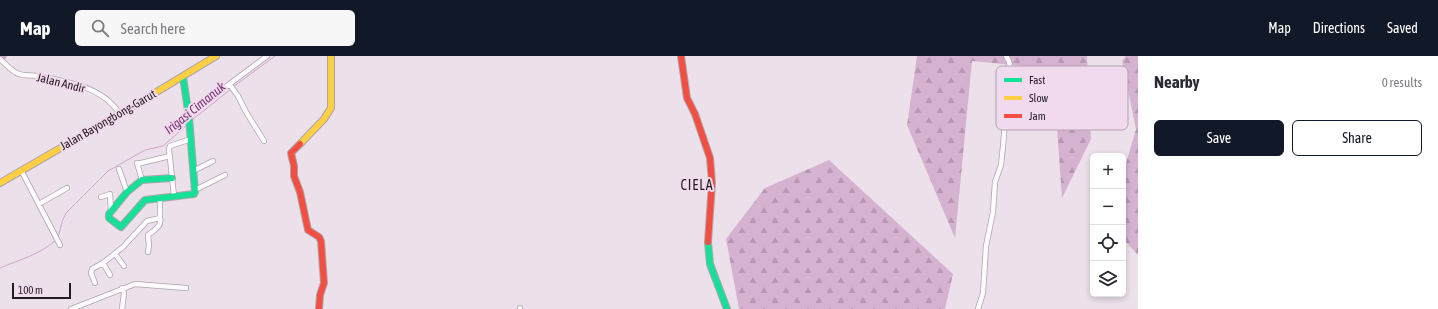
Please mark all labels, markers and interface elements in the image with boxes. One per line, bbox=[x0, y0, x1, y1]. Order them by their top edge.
search box bbox=[75, 10, 355, 46]
text: Map bbox=[20, 17, 51, 39]
icon: search bbox=[89, 17, 111, 39]
text: Search here bbox=[121, 20, 185, 37]
text: Map bbox=[1268, 20, 1291, 36]
text: Directions bbox=[1313, 20, 1365, 36]
text: Saved bbox=[1387, 20, 1418, 36]
legend bbox=[996, 66, 1128, 130]
street label: Jalan Andir bbox=[35, 70, 87, 96]
text: Nearby bbox=[1154, 72, 1200, 92]
text: Fast bbox=[1029, 74, 1045, 86]
text: 0 results bbox=[1382, 75, 1422, 90]
water label: Irigasi Cimanuk bbox=[162, 79, 229, 137]
street label: Jalan Bayongbong-Garut bbox=[58, 87, 159, 153]
text: Slow bbox=[1029, 92, 1048, 104]
text: Jam bbox=[1029, 110, 1046, 122]
button: Save bbox=[1154, 120, 1284, 156]
button: Share bbox=[1292, 120, 1422, 156]
map controls bbox=[1090, 153, 1126, 297]
button: + bbox=[1090, 153, 1126, 189]
district label: CIELA bbox=[680, 177, 714, 193]
button: − bbox=[1090, 189, 1126, 225]
button: locate bbox=[1090, 225, 1126, 261]
button: layers bbox=[1090, 261, 1126, 297]
scale bar bbox=[12, 281, 71, 300]
text: 100 m bbox=[18, 284, 43, 296]

